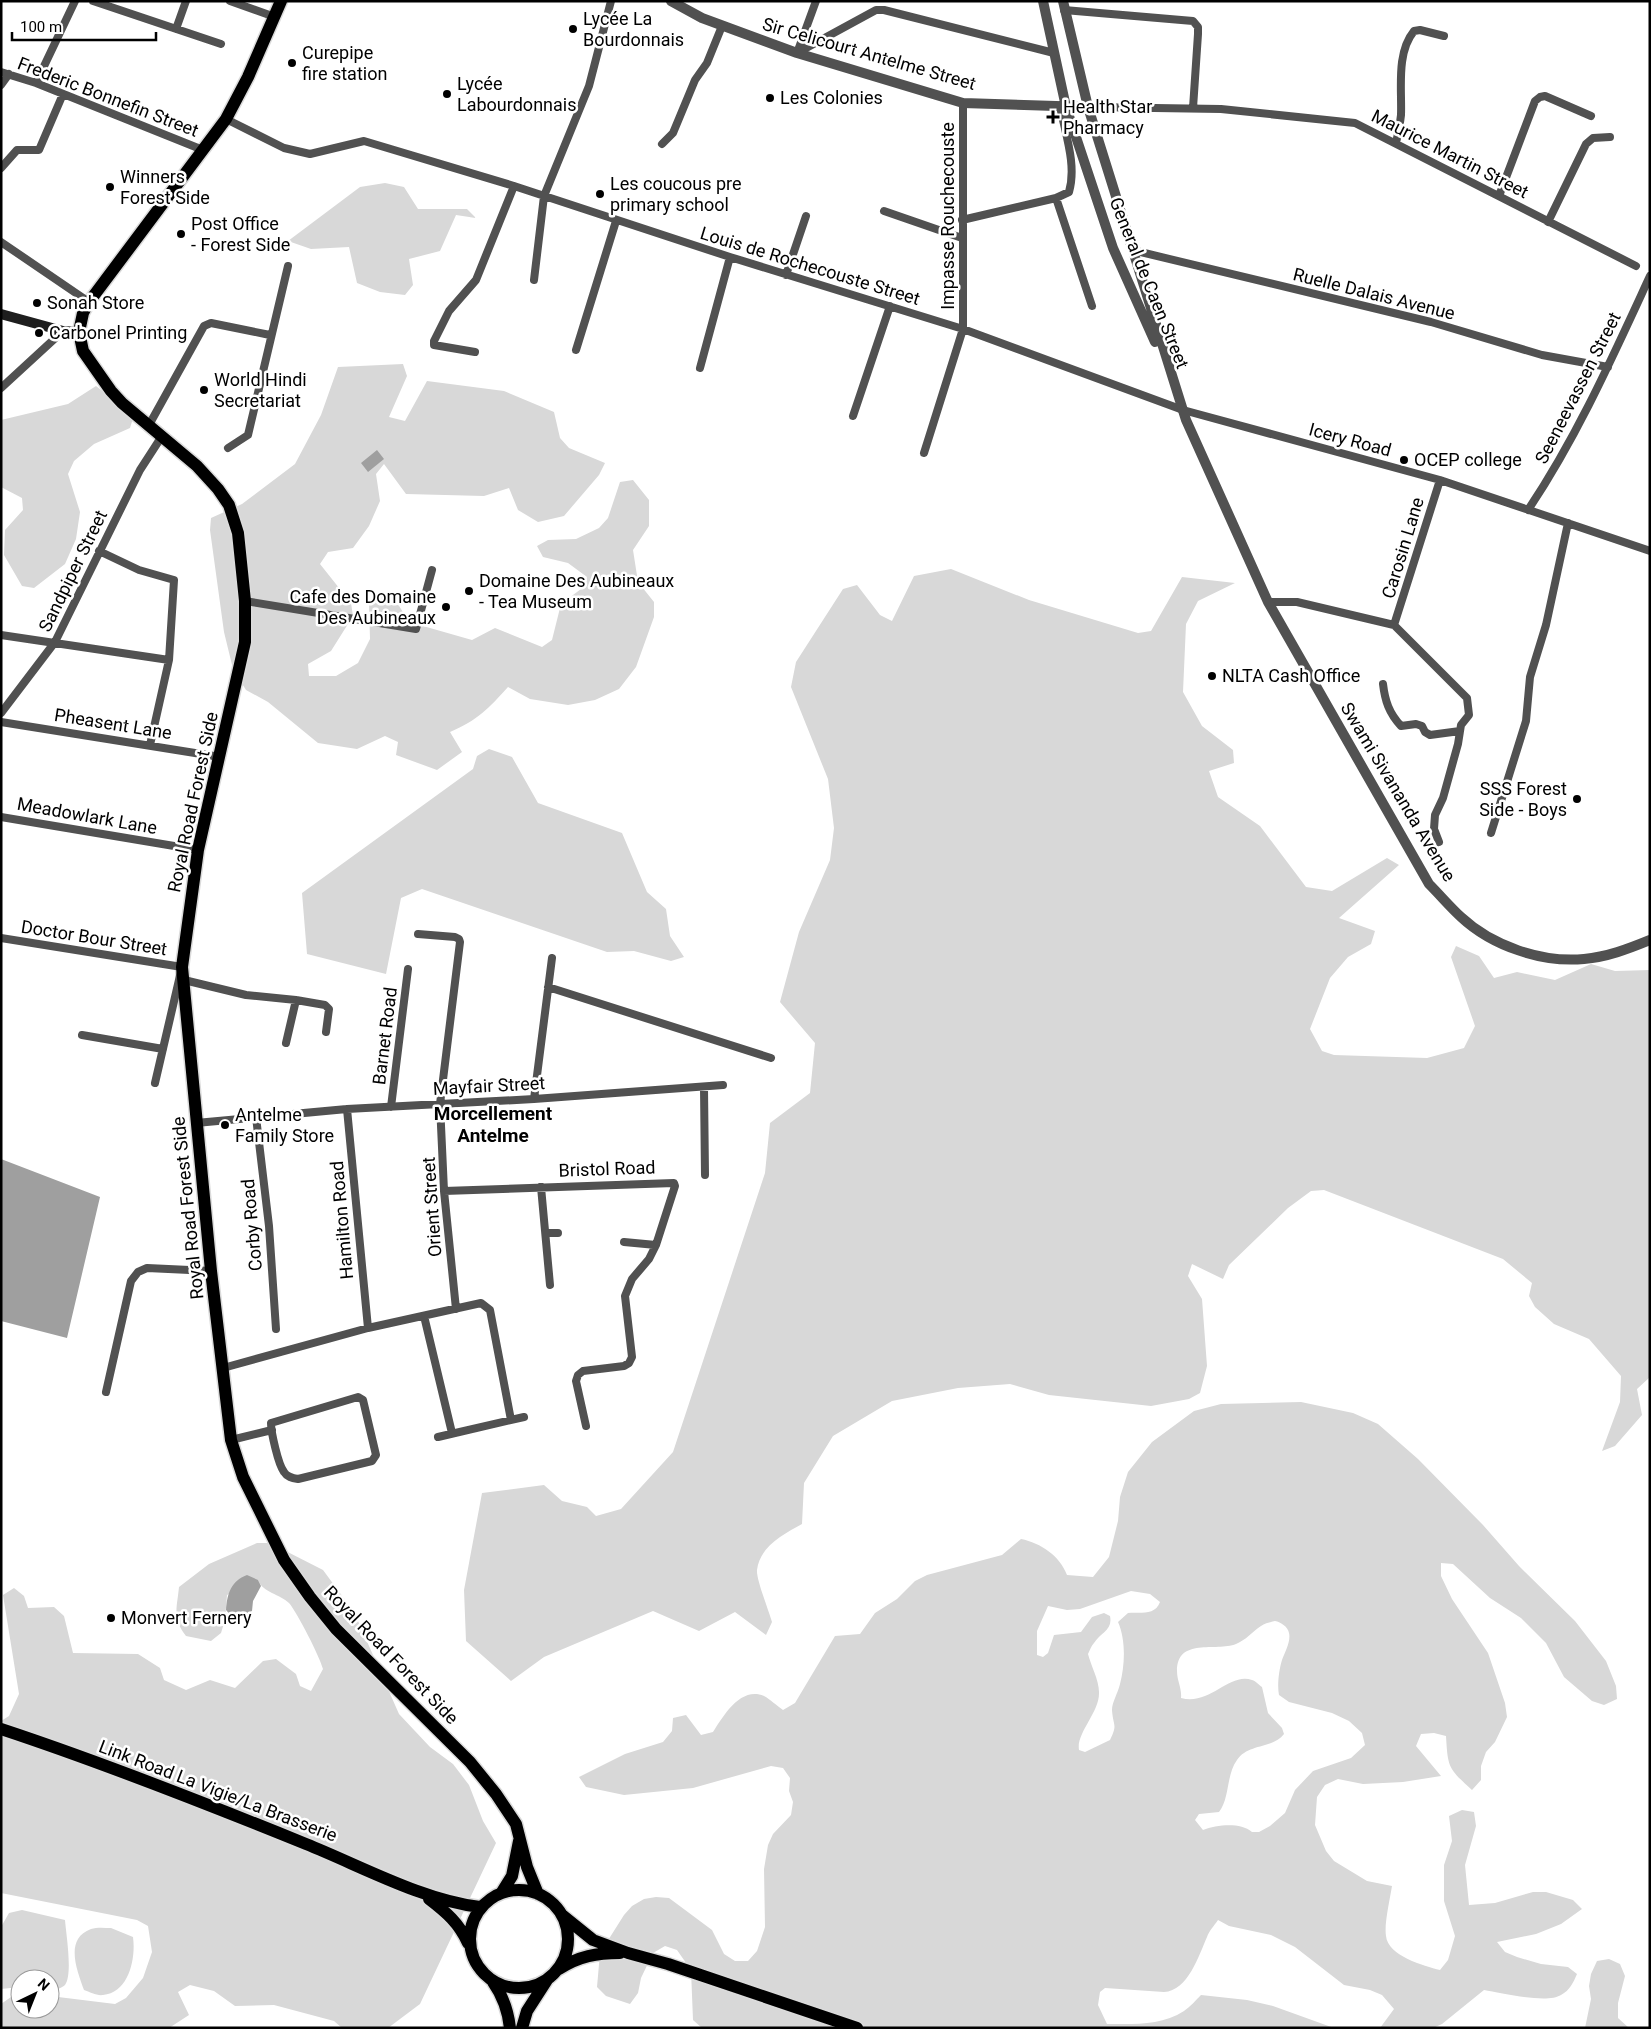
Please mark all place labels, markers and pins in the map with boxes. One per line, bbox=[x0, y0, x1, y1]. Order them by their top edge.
place label: Lycée La Bourdonnais bbox=[583, 8, 684, 50]
marker: Lycée La Bourdonnais bbox=[567, 23, 579, 35]
place label: Curepipe fire station bbox=[302, 42, 387, 84]
marker: Curepipe fire station bbox=[286, 57, 298, 69]
place label: Lycée Labourdonnais bbox=[457, 73, 576, 115]
place label: Les Colonies bbox=[780, 87, 883, 108]
marker: Lycée Labourdonnais bbox=[441, 88, 453, 100]
marker: Les Colonies bbox=[764, 92, 776, 104]
place label: Health Star Pharmacy bbox=[1063, 96, 1152, 138]
marker: Health Star Pharmacy bbox=[1047, 111, 1059, 123]
place label: Winners Forest Side bbox=[120, 166, 210, 208]
place label: Les coucous pre primary school bbox=[610, 173, 742, 215]
marker: Winners Forest Side bbox=[104, 181, 116, 193]
marker: Les coucous pre primary school bbox=[594, 188, 606, 200]
place label: Post Office - Forest Side bbox=[191, 213, 290, 255]
marker: Post Office - Forest Side bbox=[175, 228, 187, 240]
place label: Sonah Store bbox=[47, 292, 144, 313]
marker: Sonah Store bbox=[31, 297, 43, 309]
place label: Carbonel Printing bbox=[49, 322, 187, 343]
marker: Carbonel Printing bbox=[33, 327, 45, 339]
place label: World Hindi Secretariat bbox=[214, 369, 307, 411]
marker: World Hindi Secretariat bbox=[198, 384, 210, 396]
place label: OCEP college bbox=[1414, 449, 1522, 470]
marker: OCEP college bbox=[1398, 454, 1410, 466]
place label: Domaine Des Aubineaux - Tea Museum bbox=[479, 570, 674, 612]
marker: Domaine Des Aubineaux - Tea Museum bbox=[463, 585, 475, 597]
place label: Cafe des Domaine Des Aubineaux bbox=[289, 586, 436, 628]
marker: Cafe des Domaine Des Aubineaux bbox=[440, 601, 452, 613]
place label: NLTA Cash Office bbox=[1222, 665, 1360, 686]
marker: NLTA Cash Office bbox=[1206, 670, 1218, 682]
place label: SSS Forest Side - Boys bbox=[1479, 778, 1567, 820]
marker: SSS Forest Side - Boys bbox=[1571, 793, 1583, 805]
place label: Antelme Family Store bbox=[235, 1104, 334, 1146]
marker: Antelme Family Store bbox=[219, 1119, 231, 1131]
place label: Monvert Fernery bbox=[121, 1607, 252, 1628]
marker: Monvert Fernery bbox=[105, 1612, 117, 1624]

